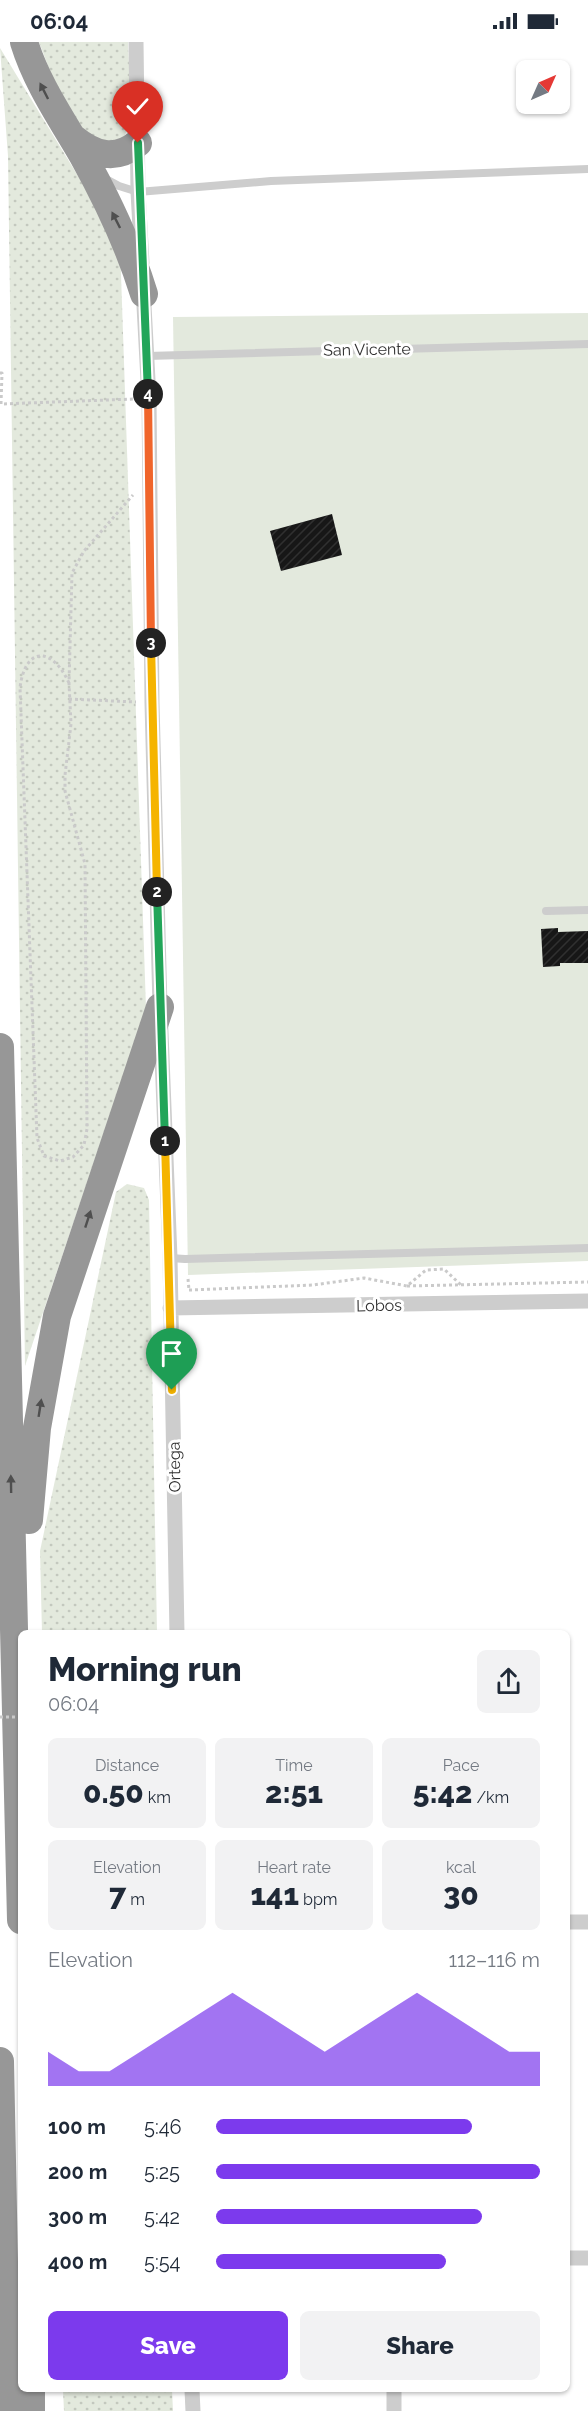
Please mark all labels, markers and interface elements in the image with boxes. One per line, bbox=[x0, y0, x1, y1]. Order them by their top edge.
text: 06:04 bbox=[30, 8, 88, 34]
north arrow bbox=[516, 60, 570, 114]
map controls bbox=[516, 60, 570, 114]
pin bbox=[112, 81, 163, 143]
one-way arrow bbox=[39, 82, 49, 99]
icon: check bbox=[121, 90, 154, 123]
one-way arrow bbox=[111, 211, 121, 228]
street label: San Vicente bbox=[323, 339, 411, 360]
pin: 4 bbox=[133, 379, 163, 409]
text: 4 bbox=[143, 384, 153, 403]
pin: 3 bbox=[136, 628, 166, 658]
text: 3 bbox=[147, 633, 155, 652]
pin: 2 bbox=[142, 877, 172, 907]
text: 2 bbox=[152, 882, 162, 901]
pin: 1 bbox=[150, 1126, 180, 1156]
text: 1 bbox=[161, 1131, 169, 1150]
one-way arrow bbox=[84, 1210, 94, 1228]
street label: Lobos bbox=[356, 1296, 402, 1315]
pin bbox=[146, 1328, 197, 1390]
icon: arrive bbox=[155, 1337, 188, 1370]
one-way arrow bbox=[35, 1398, 44, 1417]
street label: Ortega bbox=[165, 1441, 184, 1493]
one-way arrow bbox=[6, 1474, 16, 1493]
text: Morning run bbox=[48, 1650, 242, 1689]
button: share bbox=[477, 1650, 540, 1713]
text: 06:04 bbox=[48, 1692, 99, 1716]
text: Distance bbox=[95, 1756, 159, 1775]
text: Time bbox=[275, 1756, 313, 1775]
text: Pace bbox=[443, 1756, 479, 1775]
text: 0.50 bbox=[83, 1775, 144, 1810]
text: 2:51 bbox=[265, 1775, 323, 1810]
text: 5:42 bbox=[413, 1775, 472, 1810]
text: km bbox=[144, 1788, 171, 1807]
text: /km bbox=[472, 1788, 509, 1807]
text: Elevation bbox=[93, 1858, 161, 1877]
text: Heart rate bbox=[257, 1858, 331, 1877]
text: kcal bbox=[446, 1858, 476, 1877]
text: 7 bbox=[109, 1877, 126, 1912]
text: 141 bbox=[251, 1877, 299, 1912]
text: 30 bbox=[443, 1877, 479, 1912]
text: m bbox=[126, 1890, 145, 1909]
text: bpm bbox=[299, 1890, 337, 1909]
text: Elevation bbox=[48, 1948, 133, 1972]
text: 112–116 m bbox=[449, 1948, 540, 1972]
text: 100 m bbox=[48, 2115, 106, 2139]
text: 5:46 bbox=[144, 2115, 182, 2139]
text: 200 m bbox=[48, 2160, 107, 2184]
text: 5:25 bbox=[144, 2160, 180, 2184]
text: 300 m bbox=[48, 2205, 107, 2229]
text: 5:42 bbox=[144, 2205, 180, 2229]
text: 400 m bbox=[48, 2250, 107, 2274]
text: 5:54 bbox=[144, 2250, 180, 2274]
button: Save bbox=[48, 2311, 288, 2380]
button: Share bbox=[300, 2311, 540, 2380]

